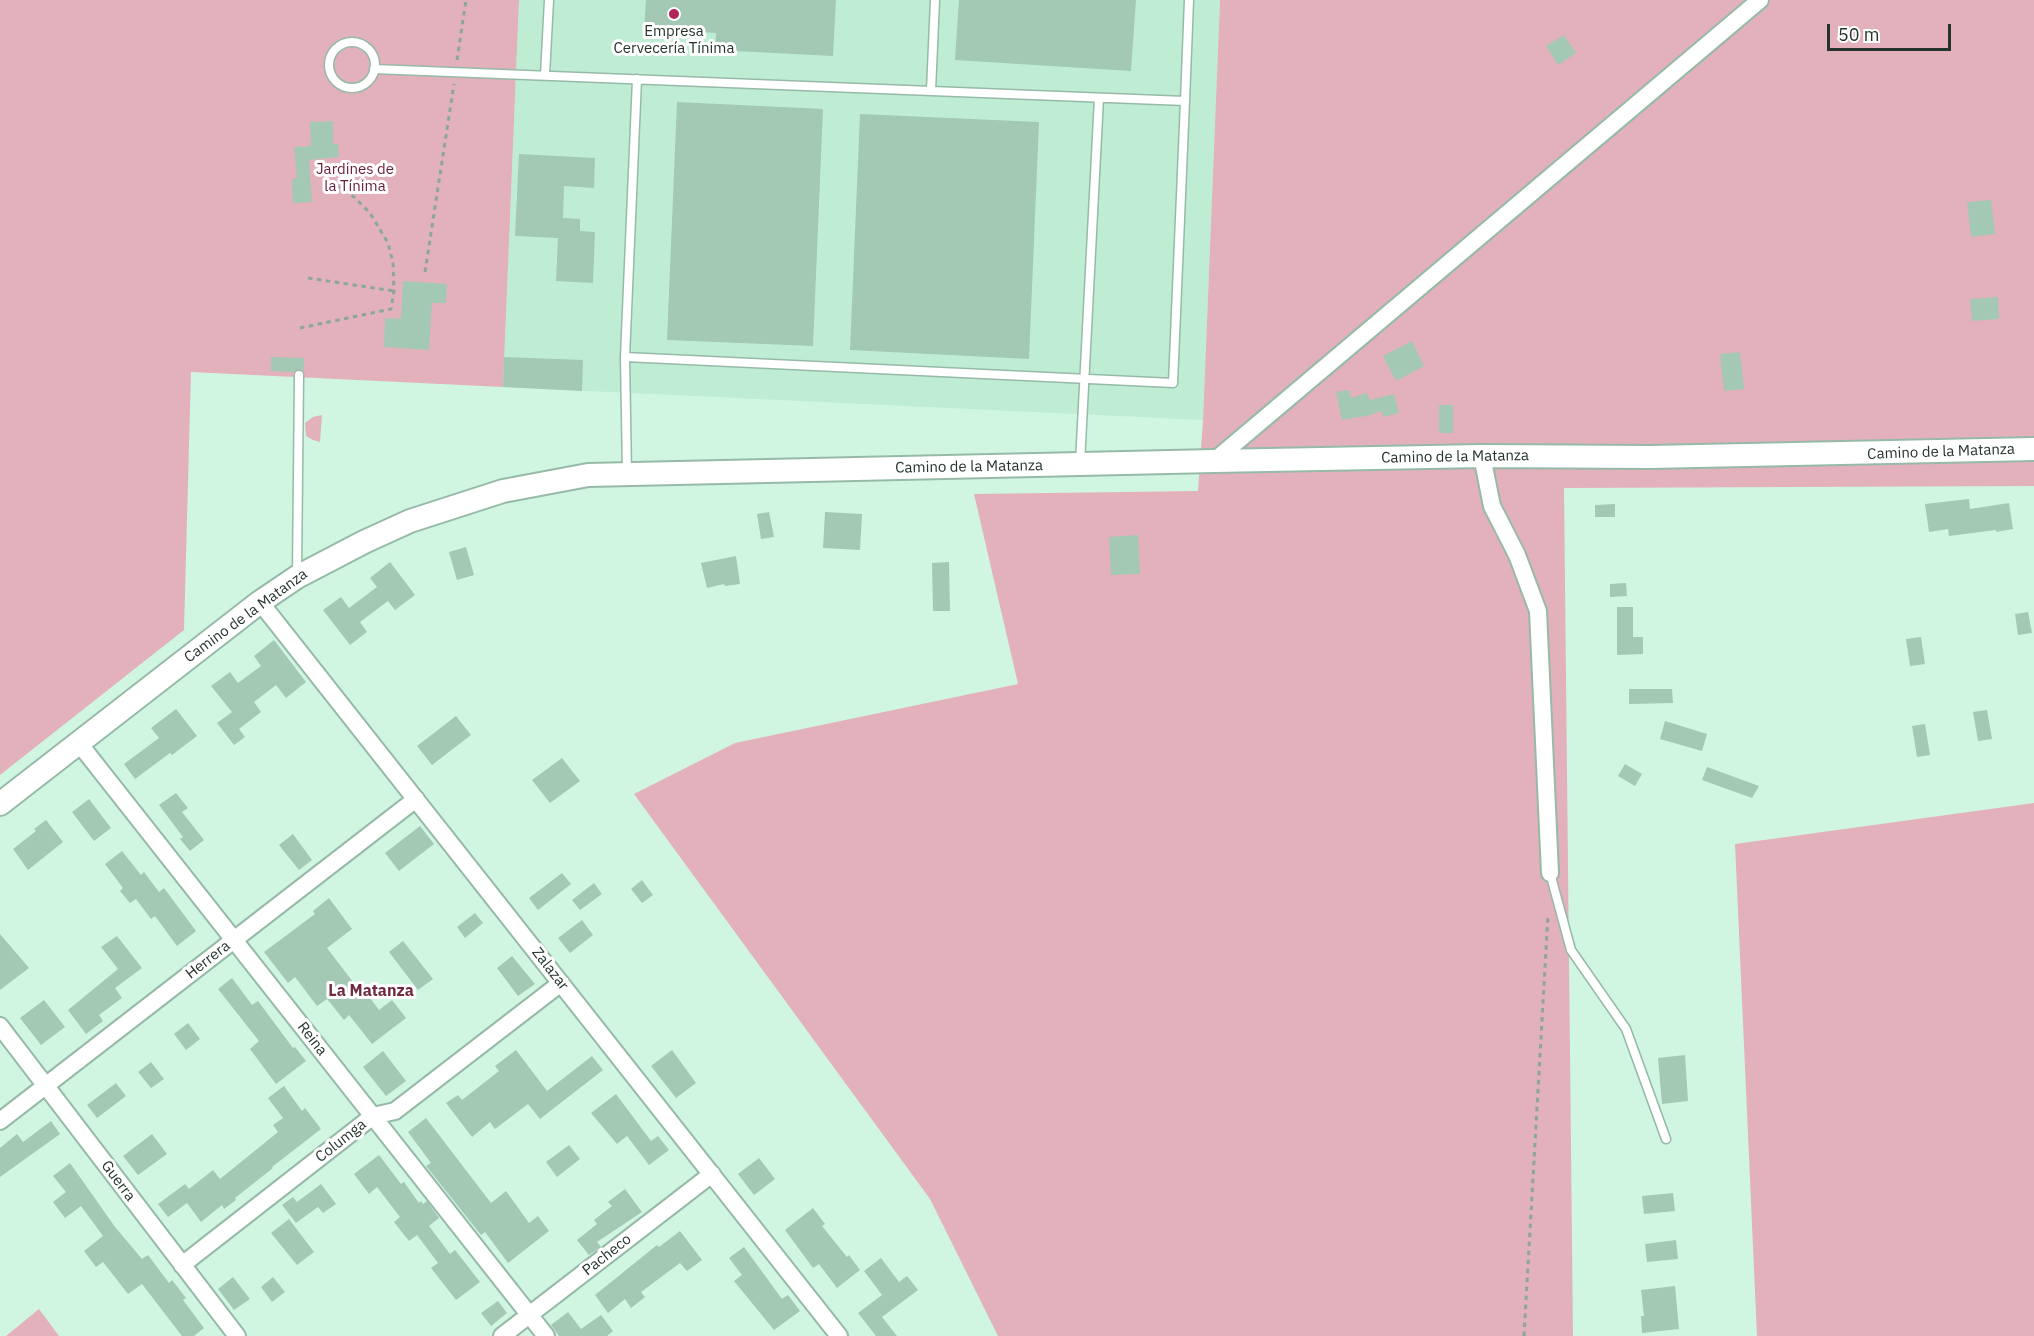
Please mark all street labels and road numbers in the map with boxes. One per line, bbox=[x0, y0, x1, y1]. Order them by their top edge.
street label: Camino de la Matanza bbox=[1867, 440, 2015, 464]
street label: Camino de la Matanza bbox=[1381, 447, 1529, 467]
street label: Camino de la Matanza bbox=[895, 457, 1043, 477]
street label: Camino de la Matanza bbox=[181, 565, 311, 667]
street label: Herrera bbox=[182, 937, 234, 983]
street label: Zalazar bbox=[528, 944, 572, 994]
street label: Reina bbox=[293, 1019, 331, 1059]
street label: Columga bbox=[312, 1116, 370, 1166]
street label: Guerra bbox=[97, 1157, 139, 1205]
street label: Pacheco bbox=[579, 1230, 635, 1280]

